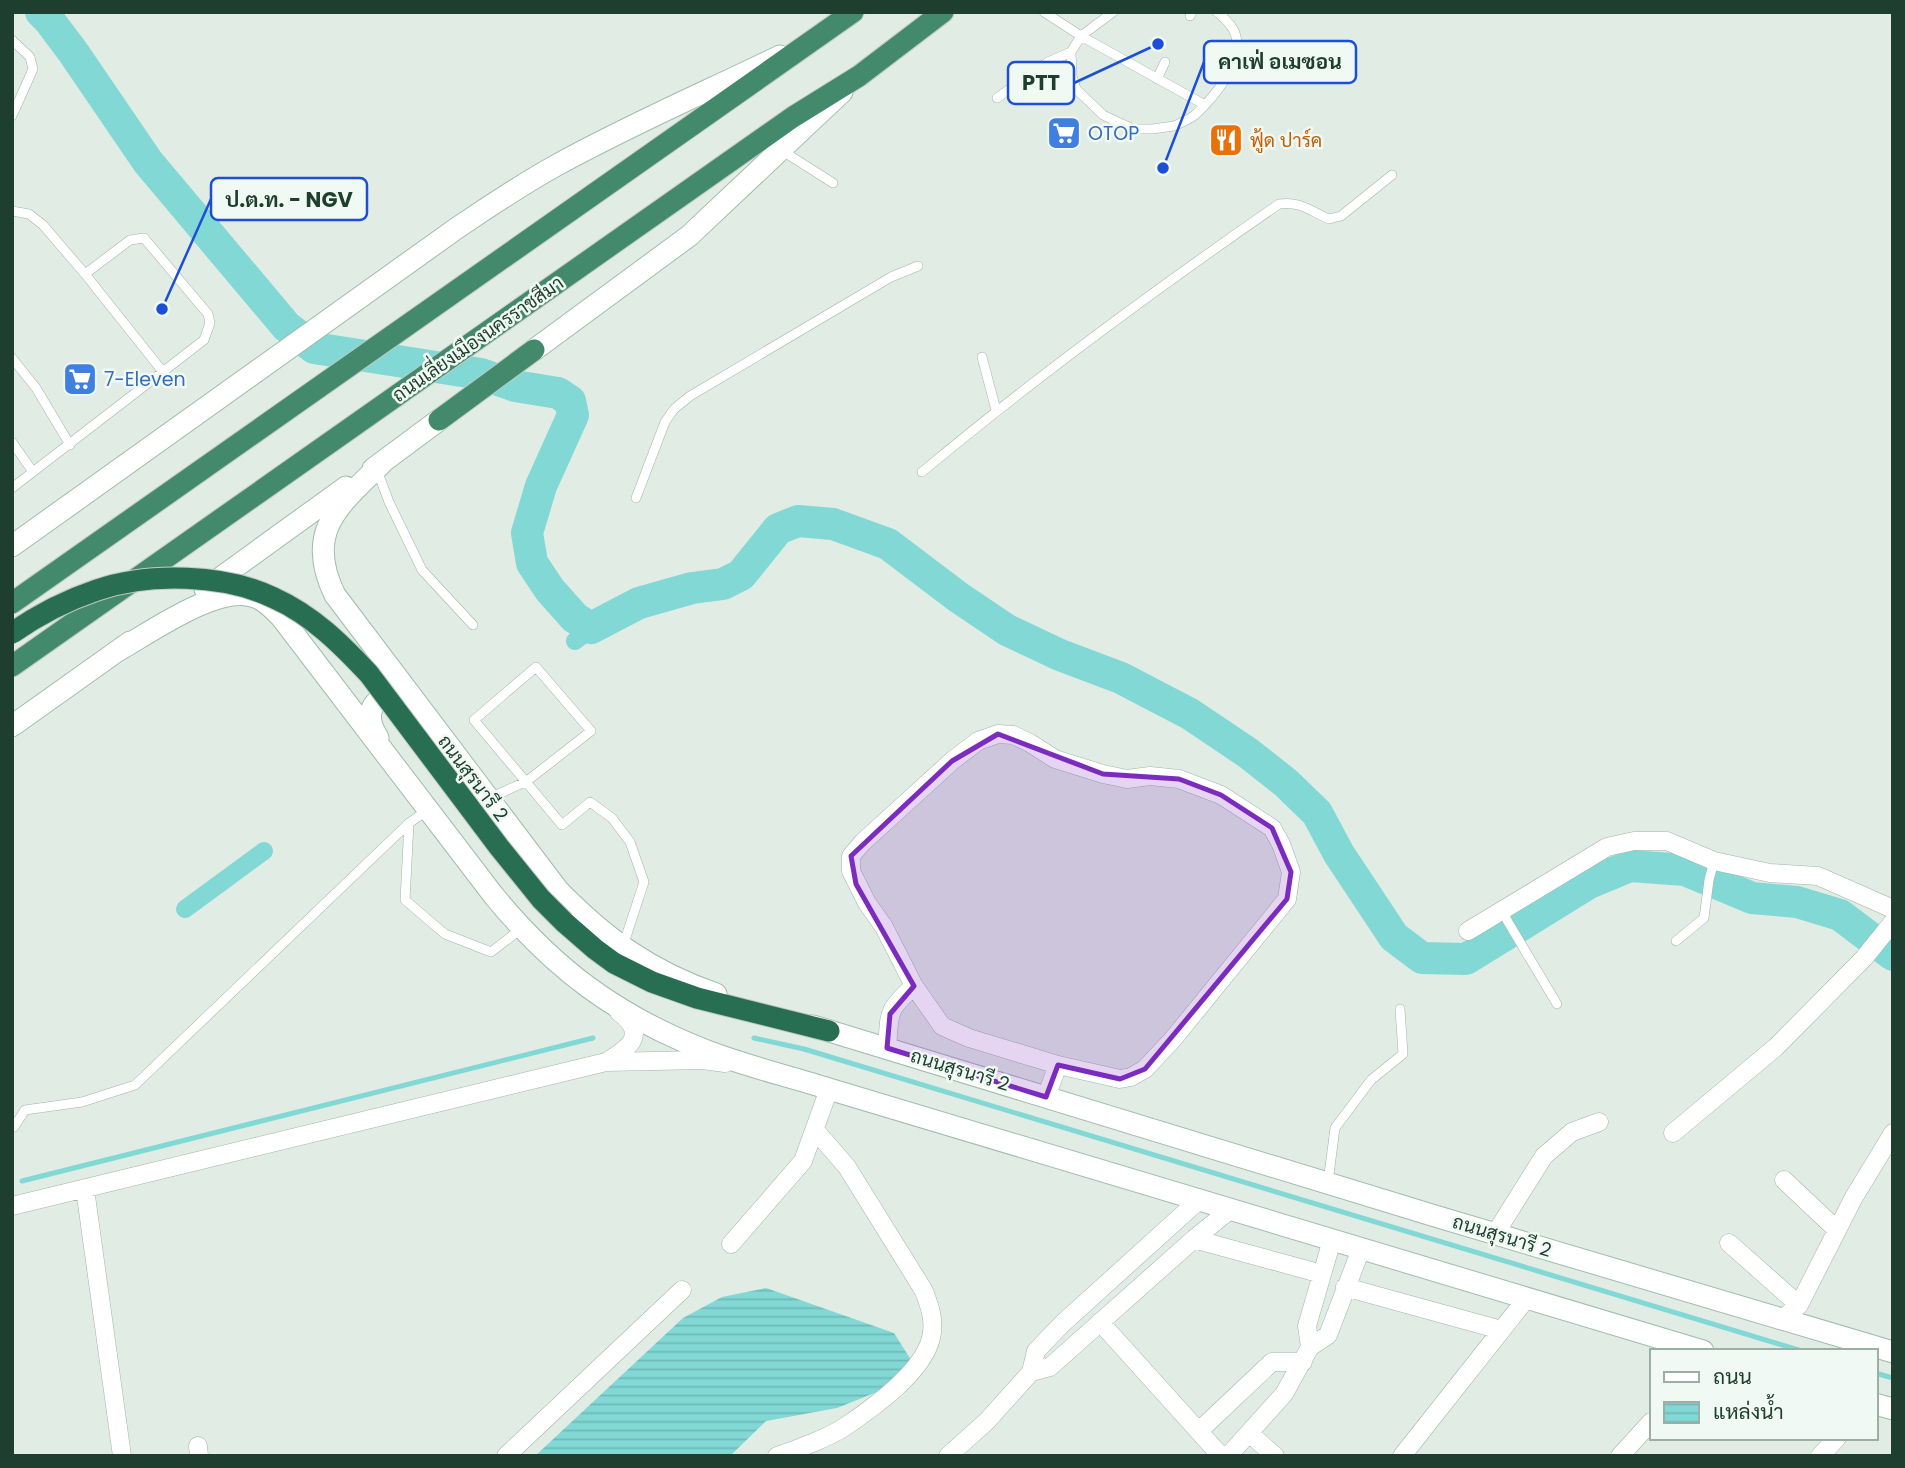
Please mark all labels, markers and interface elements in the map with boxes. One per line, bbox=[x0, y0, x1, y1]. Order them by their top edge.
callout: คาเฟ่ อเมซอน bbox=[1204, 41, 1356, 83]
text: คาเฟ่ อเมซอน bbox=[1218, 47, 1342, 76]
callout: PTT bbox=[1008, 62, 1074, 104]
text: PTT bbox=[1022, 68, 1060, 97]
supermarket icon: OTOP bbox=[1045, 114, 1083, 152]
place label: OTOP bbox=[1088, 120, 1139, 147]
restaurant icon: ฟู้ด ปาร์ค bbox=[1207, 121, 1245, 159]
place label: ฟู้ด ปาร์ค bbox=[1250, 127, 1322, 154]
callout: ป.ต.ท. - NGV bbox=[211, 178, 367, 220]
text: ป.ต.ท. - NGV bbox=[225, 185, 353, 214]
street label: ถนนเลี่ยงเมืองนครราชสีมา bbox=[385, 266, 569, 408]
supermarket icon: 7-Eleven bbox=[61, 360, 99, 398]
place label: 7-Eleven bbox=[104, 366, 186, 393]
street label: ถนนสุรนารี 2 bbox=[432, 729, 515, 827]
street label: ถนนสุรนารี 2 bbox=[907, 1042, 1013, 1098]
street label: ถนนสุรนารี 2 bbox=[1449, 1208, 1555, 1264]
legend bbox=[1650, 1349, 1877, 1440]
text: ถนน bbox=[1713, 1362, 1752, 1391]
text: แหล่งน้ำ bbox=[1713, 1394, 1784, 1426]

